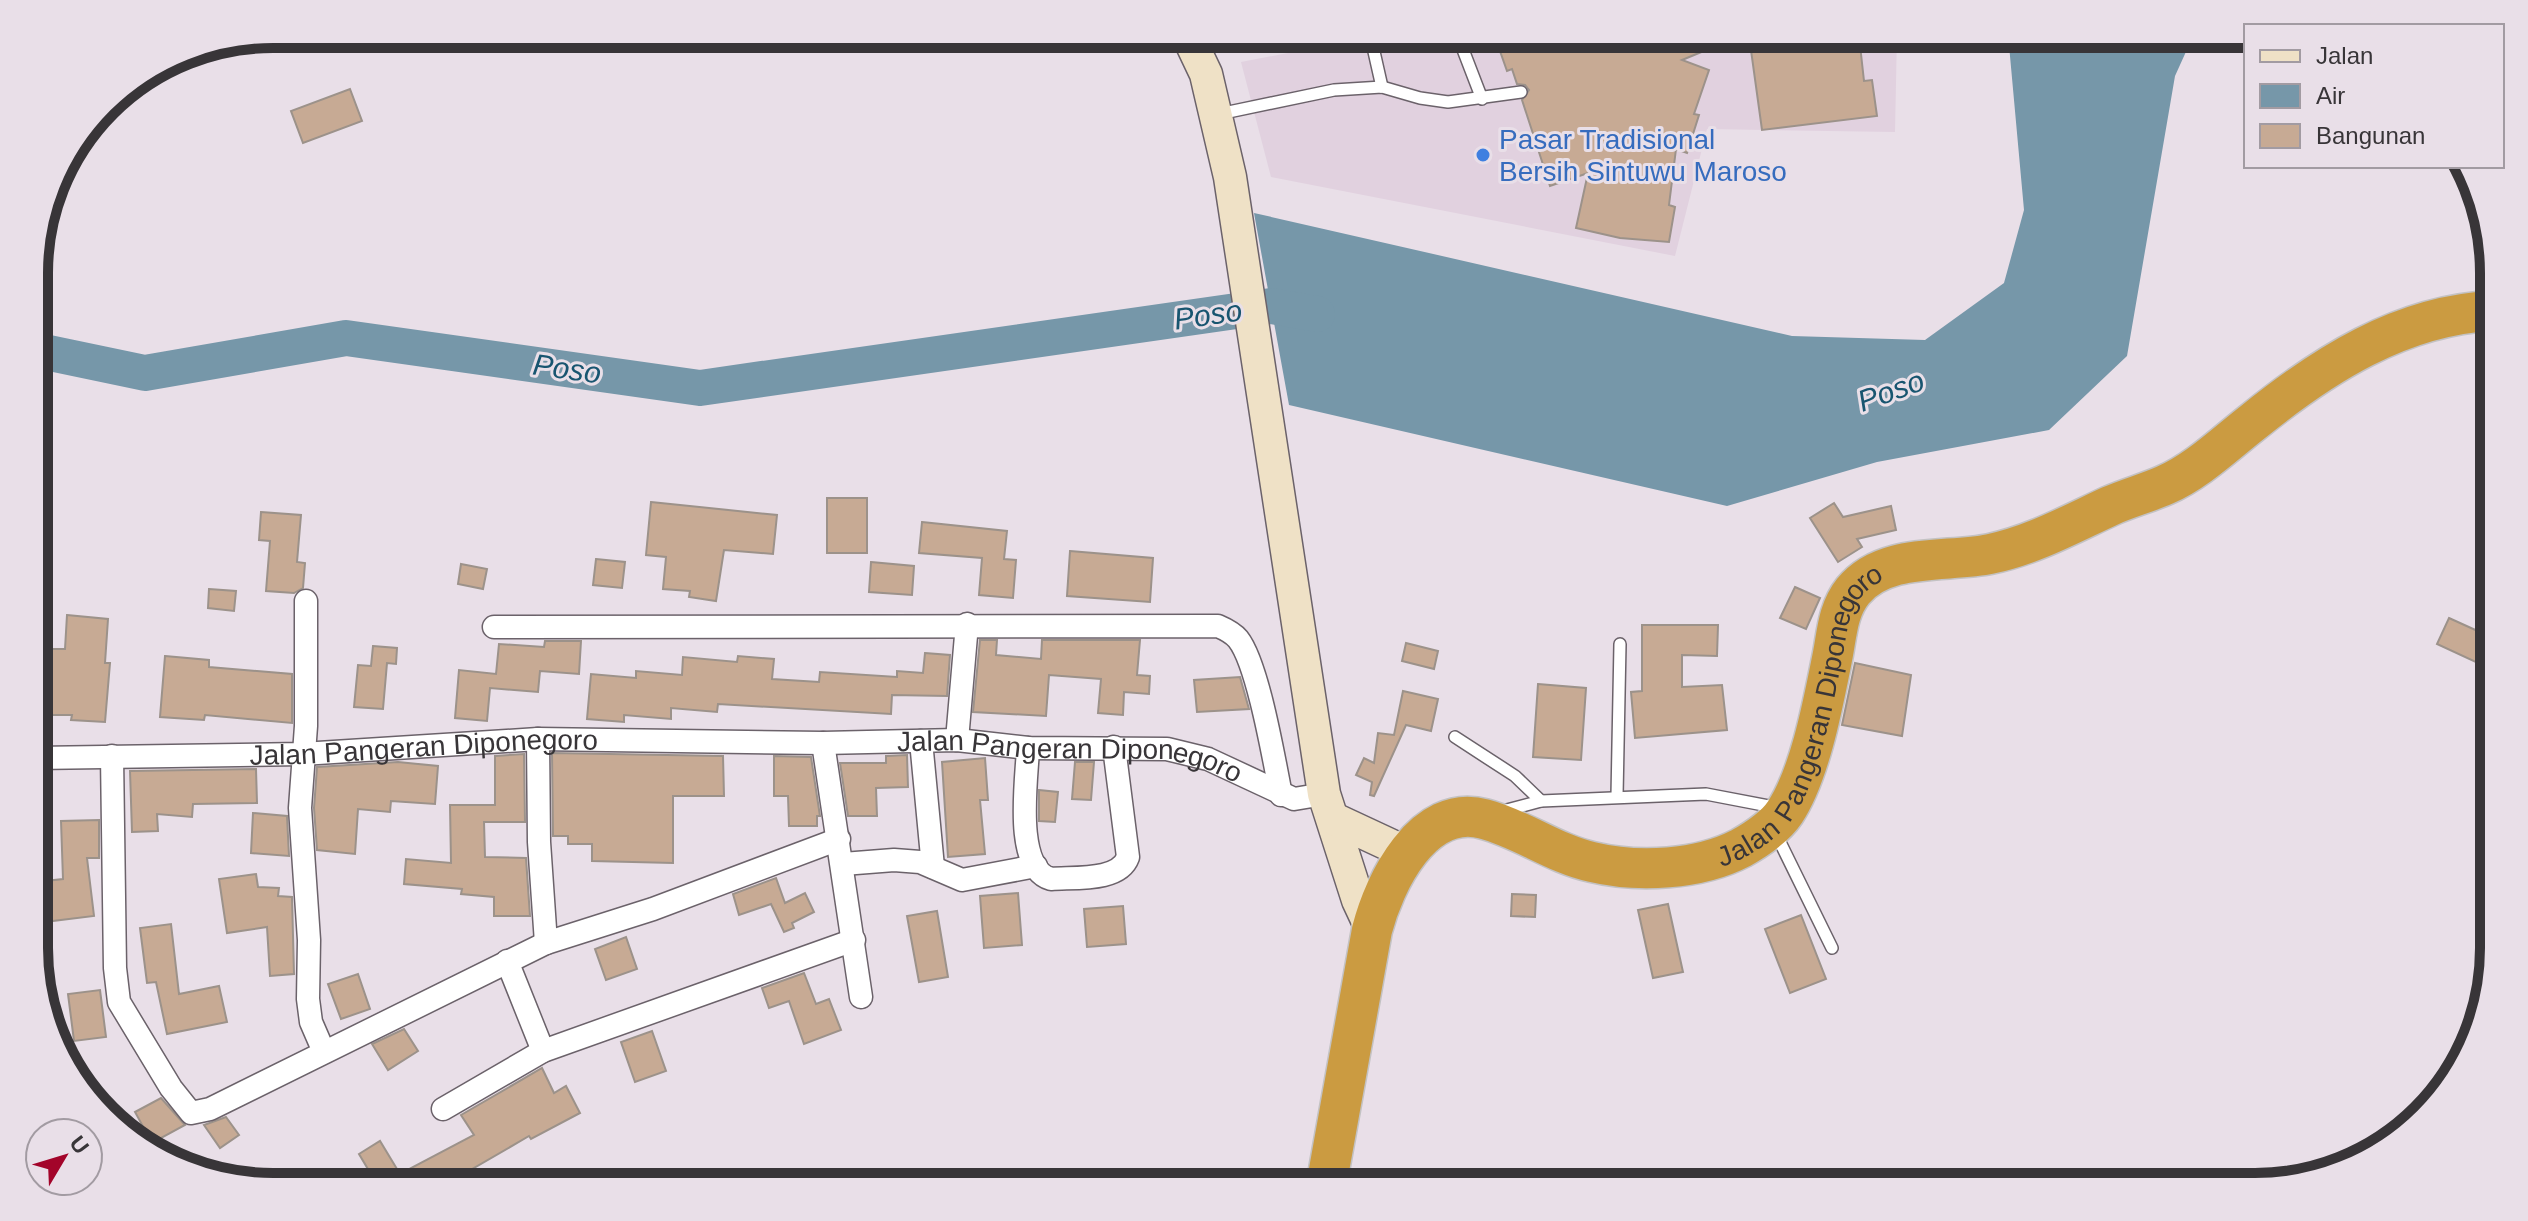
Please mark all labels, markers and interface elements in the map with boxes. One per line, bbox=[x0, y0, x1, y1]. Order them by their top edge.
legend bbox=[2244, 24, 2504, 168]
text: Jalan bbox=[2316, 42, 2373, 69]
text: Air bbox=[2316, 82, 2345, 109]
text: Bangunan bbox=[2316, 122, 2425, 149]
place label: Pasar Tradisional Bersih Sintuwu Maroso bbox=[1499, 124, 1787, 187]
marker: Pasar Tradisional Bersih Sintuwu Maroso bbox=[1474, 146, 1492, 164]
water label: Poso bbox=[1172, 293, 1244, 336]
water label: Poso bbox=[531, 347, 603, 390]
water label: Poso bbox=[1853, 363, 1929, 418]
street label: Jalan Pangeran Diponegoro bbox=[1713, 558, 1887, 873]
street label: Jalan Pangeran Diponegoro bbox=[249, 724, 598, 771]
street label: Jalan Pangeran Diponegoro bbox=[897, 725, 1247, 789]
north arrow bbox=[24, 1117, 104, 1197]
text: U bbox=[65, 1131, 94, 1159]

